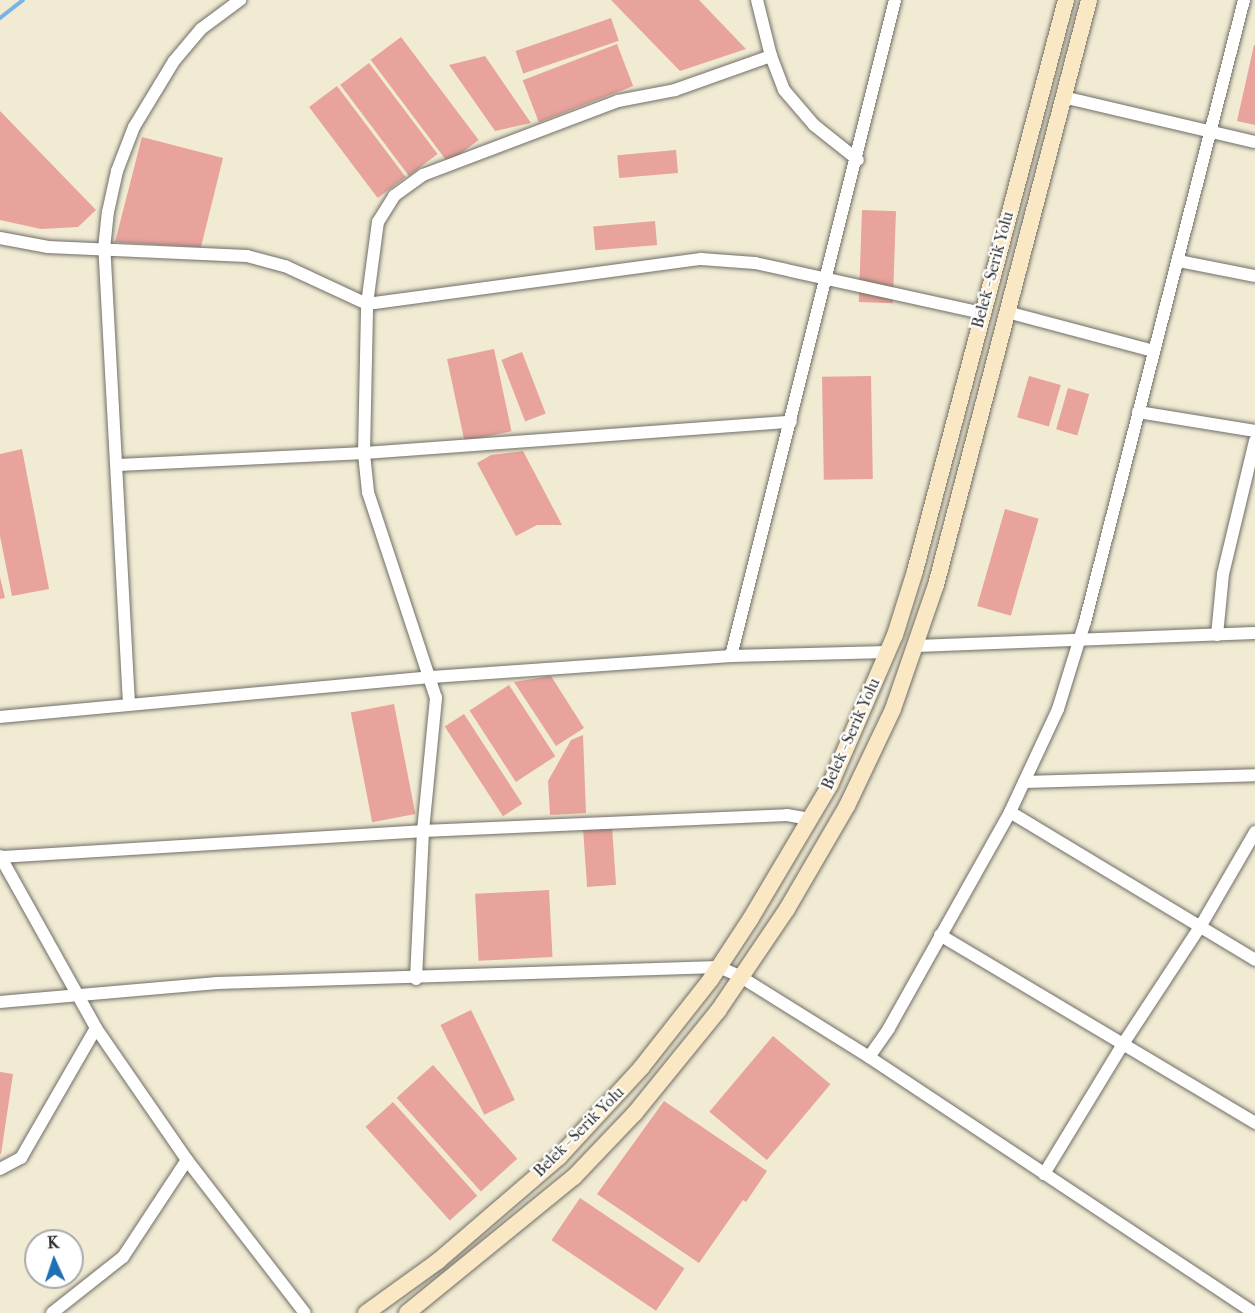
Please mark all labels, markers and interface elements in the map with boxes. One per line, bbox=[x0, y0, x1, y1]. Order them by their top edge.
street label: Belek - Serik Yolu bbox=[968, 210, 1018, 330]
street label: Belek - Serik Yolu bbox=[818, 675, 884, 793]
street label: Belek - Serik Yolu bbox=[530, 1083, 628, 1181]
north arrow bbox=[24, 1229, 84, 1289]
text: K bbox=[47, 1233, 59, 1252]

